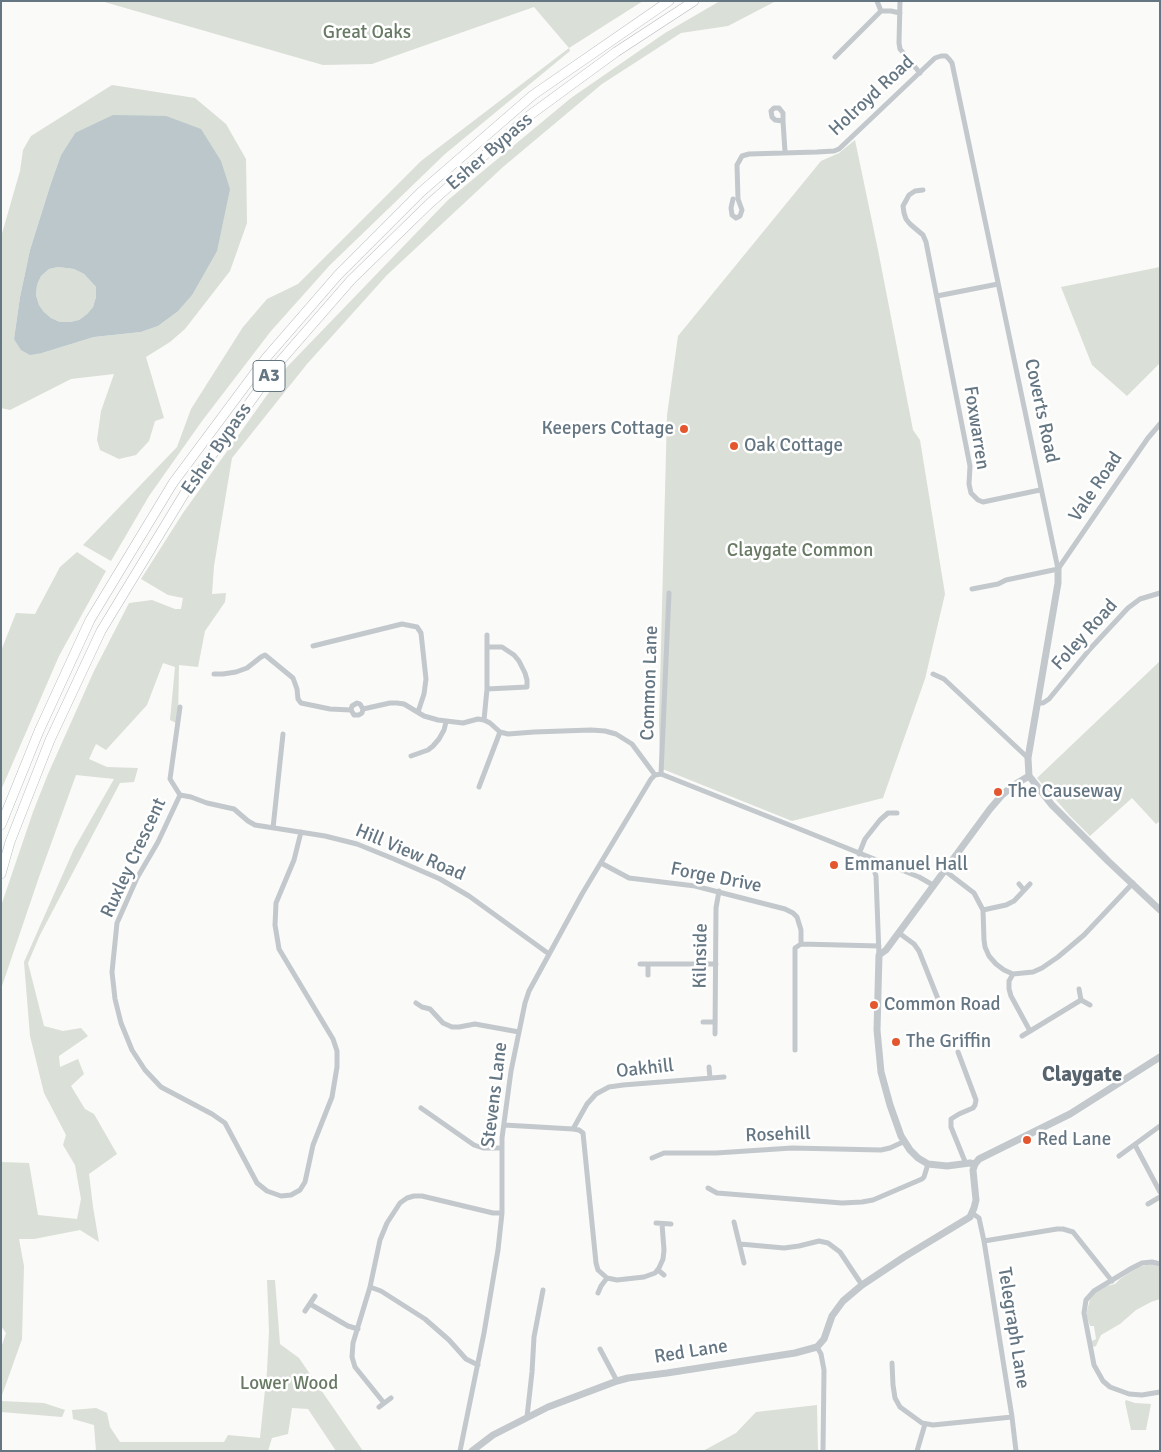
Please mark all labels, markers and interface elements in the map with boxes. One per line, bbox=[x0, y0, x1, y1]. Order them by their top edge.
park label: Great Oaks bbox=[323, 22, 411, 44]
street label: Holroyd Road bbox=[825, 51, 919, 141]
street label: Esher Bypass bbox=[442, 108, 538, 196]
street label: Coverts Road bbox=[1019, 357, 1063, 465]
road number: A3 bbox=[253, 361, 285, 392]
street label: Foxwarren bbox=[958, 384, 994, 472]
street label: Esher Bypass bbox=[177, 399, 257, 499]
place label: Keepers Cottage bbox=[541, 418, 674, 440]
marker: Keepers Cottage bbox=[678, 423, 690, 435]
place label: Oak Cottage bbox=[744, 435, 843, 457]
marker: Oak Cottage bbox=[728, 440, 740, 452]
street label: Vale Road bbox=[1064, 448, 1128, 526]
park label: Claygate Common bbox=[727, 540, 873, 562]
street label: Foley Road bbox=[1047, 595, 1123, 675]
street label: Common Lane bbox=[637, 625, 663, 741]
place label: The Causeway bbox=[1008, 781, 1122, 803]
marker: The Causeway bbox=[992, 786, 1004, 798]
street label: Ruxley Crescent bbox=[96, 795, 172, 921]
street label: Hill View Road bbox=[352, 820, 468, 886]
place label: Emmanuel Hall bbox=[844, 854, 968, 876]
street label: Forge Drive bbox=[669, 858, 763, 898]
marker: Emmanuel Hall bbox=[828, 859, 840, 871]
street label: Kilnside bbox=[689, 923, 713, 989]
place label: Common Road bbox=[884, 994, 1001, 1016]
marker: Common Road bbox=[868, 999, 880, 1011]
place label: The Griffin bbox=[906, 1031, 991, 1053]
marker: The Griffin bbox=[890, 1036, 902, 1048]
street label: Stevens Lane bbox=[477, 1041, 513, 1149]
street label: Oakhill bbox=[615, 1055, 675, 1083]
district label: Claygate bbox=[1042, 1062, 1122, 1088]
street label: Rosehill bbox=[745, 1122, 811, 1148]
place label: Red Lane bbox=[1037, 1129, 1111, 1151]
marker: Red Lane bbox=[1021, 1134, 1033, 1146]
street label: Telegraph Lane bbox=[992, 1266, 1034, 1390]
street label: Red Lane bbox=[653, 1335, 729, 1369]
park label: Lower Wood bbox=[240, 1373, 338, 1395]

